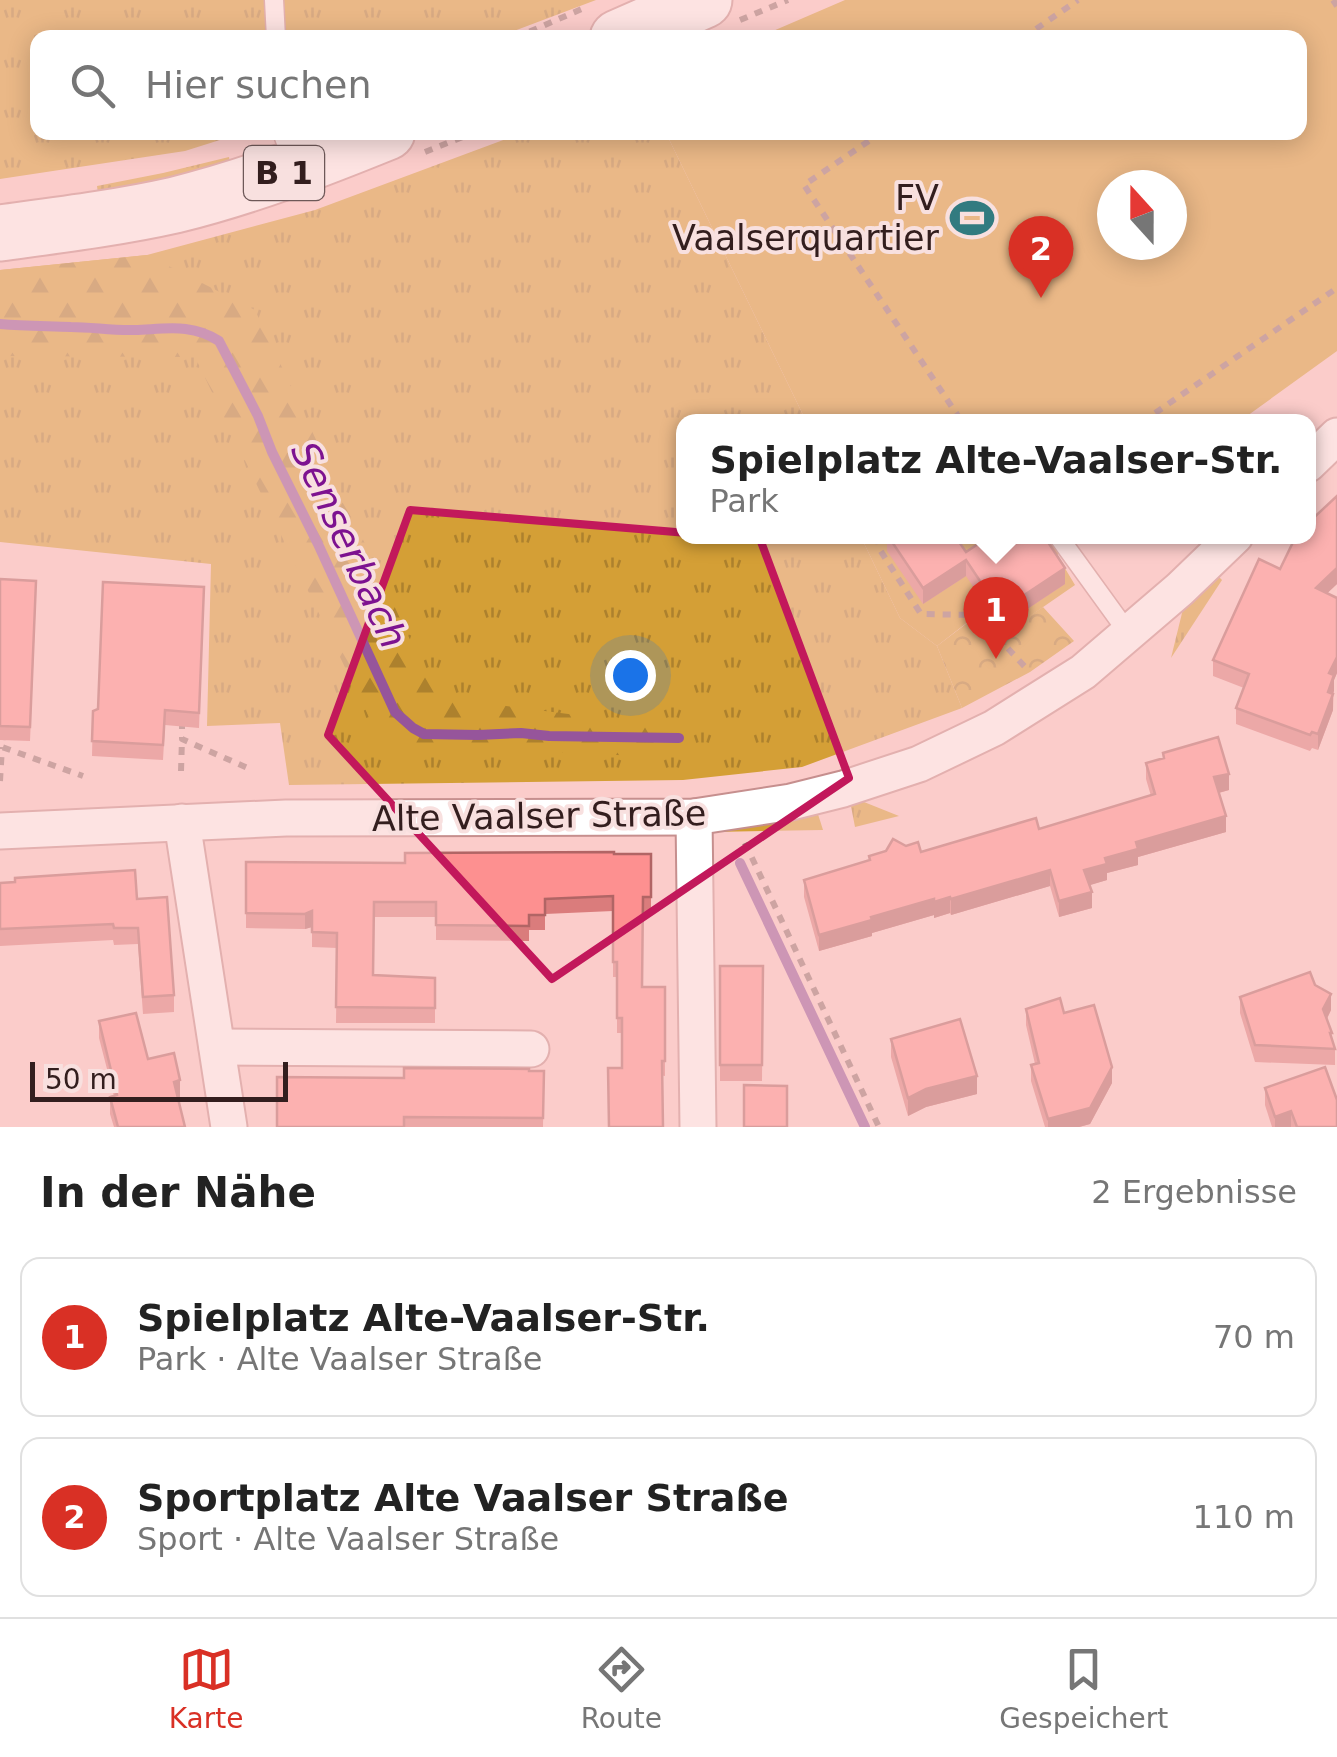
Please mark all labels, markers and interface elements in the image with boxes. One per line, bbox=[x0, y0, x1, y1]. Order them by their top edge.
search box bbox=[30, 30, 1307, 140]
icon: search bbox=[65, 58, 120, 113]
text: Hier suchen bbox=[145, 63, 372, 107]
road number: B 1 bbox=[244, 146, 324, 200]
north arrow bbox=[1097, 170, 1187, 260]
place label: FV Vaalserquartier bbox=[672, 178, 940, 258]
sports icon: FV Vaalserquartier bbox=[948, 194, 996, 242]
pin: 2 bbox=[1008, 216, 1074, 298]
popup bbox=[676, 414, 1316, 544]
water label: Senserbach bbox=[282, 435, 416, 655]
text: Spielplatz Alte-Vaalser-Str. bbox=[710, 438, 1283, 482]
text: Park bbox=[710, 482, 779, 520]
pin: 1 bbox=[964, 576, 1028, 659]
your location bbox=[605, 650, 656, 701]
street label: Alte Vaalser Straße bbox=[371, 793, 707, 839]
scale bar bbox=[30, 1057, 288, 1102]
text: 50 m bbox=[45, 1063, 117, 1096]
text: In der Nähe bbox=[40, 1168, 316, 1217]
text: 2 Ergebnisse bbox=[1091, 1173, 1297, 1211]
text: Spielplatz Alte-Vaalser-Str. bbox=[137, 1296, 710, 1340]
text: 1 bbox=[63, 1318, 86, 1356]
text: 70 m bbox=[1213, 1318, 1295, 1356]
text: Park · Alte Vaalser Straße bbox=[137, 1340, 543, 1378]
text: Sportplatz Alte Vaalser Straße bbox=[137, 1476, 789, 1520]
text: 2 bbox=[63, 1498, 86, 1536]
text: 110 m bbox=[1193, 1498, 1295, 1536]
text: Sport · Alte Vaalser Straße bbox=[137, 1520, 559, 1558]
tab: Karte bbox=[169, 1642, 243, 1735]
tab: Route bbox=[581, 1642, 662, 1735]
tab: Gespeichert bbox=[999, 1642, 1168, 1735]

